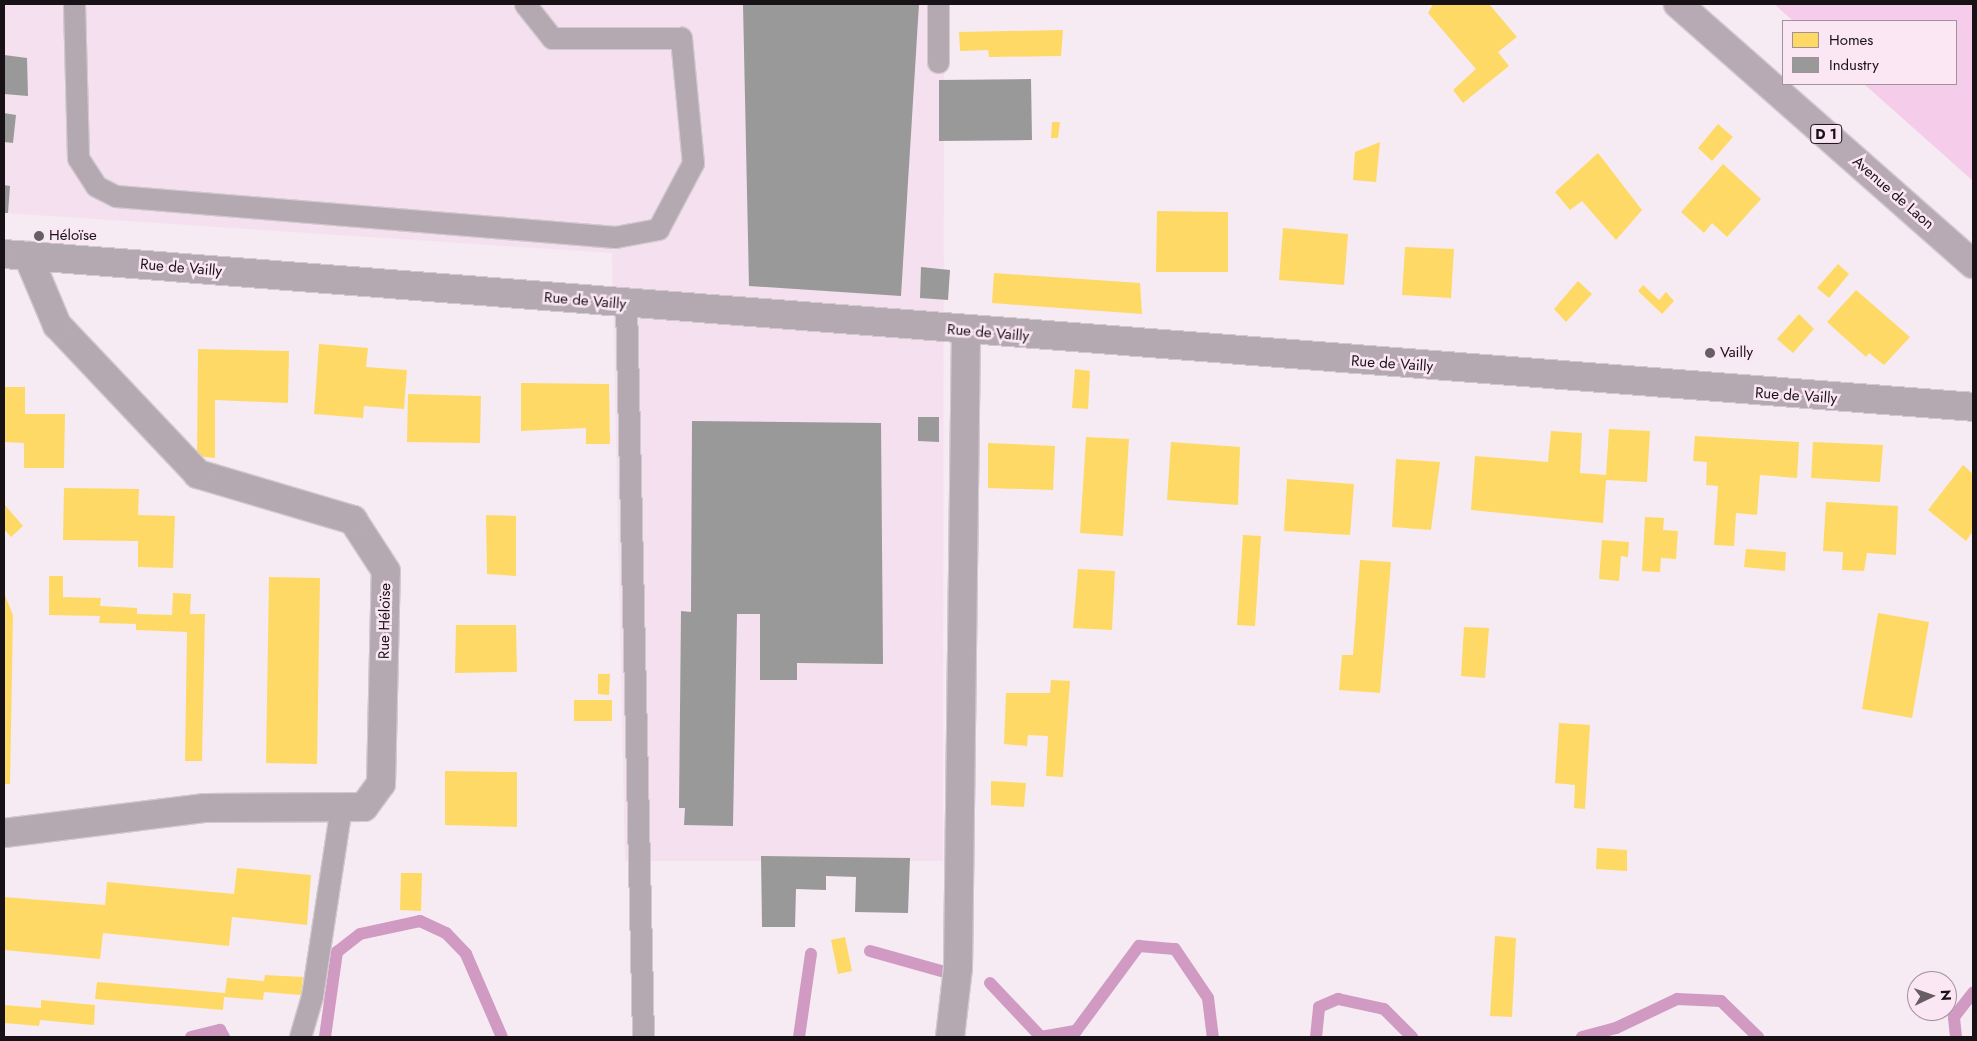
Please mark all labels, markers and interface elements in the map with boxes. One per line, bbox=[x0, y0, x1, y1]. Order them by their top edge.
legend bbox=[1782, 20, 1957, 85]
text: Homes bbox=[1829, 29, 1873, 51]
text: Industry bbox=[1829, 54, 1879, 76]
road number: D 1 bbox=[1810, 122, 1842, 146]
street label: Avenue de Laon bbox=[1849, 153, 1937, 233]
place label: Héloïse bbox=[49, 227, 97, 245]
marker: Héloïse bbox=[33, 230, 45, 242]
street label: Rue de Vailly bbox=[139, 255, 223, 281]
street label: Rue de Vailly bbox=[543, 288, 627, 314]
street label: Rue de Vailly bbox=[946, 320, 1030, 346]
place label: Vailly bbox=[1720, 344, 1753, 362]
marker: Vailly bbox=[1704, 347, 1716, 359]
street label: Rue de Vailly bbox=[1350, 352, 1434, 376]
street label: Rue de Vailly bbox=[1754, 384, 1838, 408]
street label: Rue Héloïse bbox=[375, 583, 395, 659]
north arrow bbox=[1907, 971, 1957, 1021]
text: N bbox=[1936, 989, 1956, 1001]

